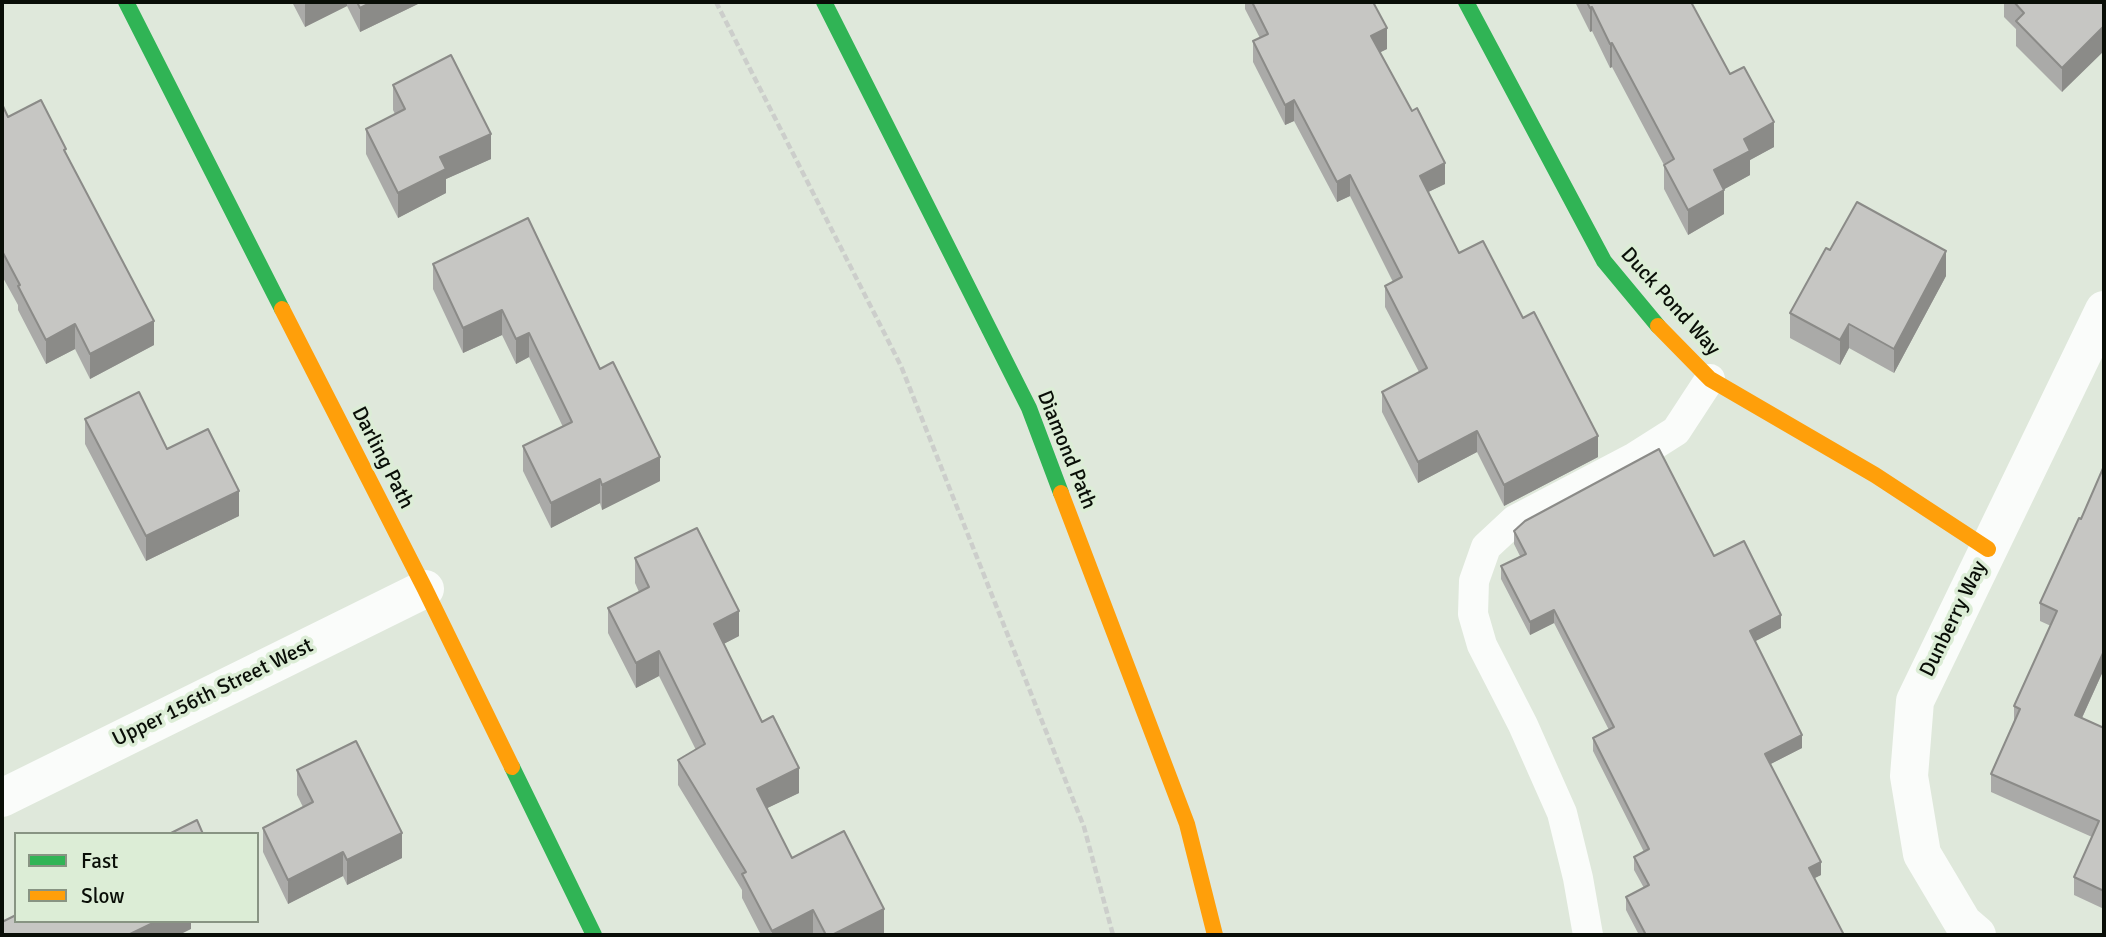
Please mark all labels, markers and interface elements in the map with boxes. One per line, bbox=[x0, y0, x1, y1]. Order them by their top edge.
street label: Duck Pond Way bbox=[1615, 243, 1725, 361]
street label: Diamond Path bbox=[1031, 387, 1101, 513]
street label: Darling Path bbox=[345, 403, 419, 513]
street label: Dunberry Way bbox=[1915, 557, 1993, 681]
street label: Upper 156th Street West bbox=[109, 633, 317, 753]
legend bbox=[14, 832, 259, 923]
text: Fast bbox=[81, 848, 118, 874]
text: Slow bbox=[81, 883, 125, 909]

